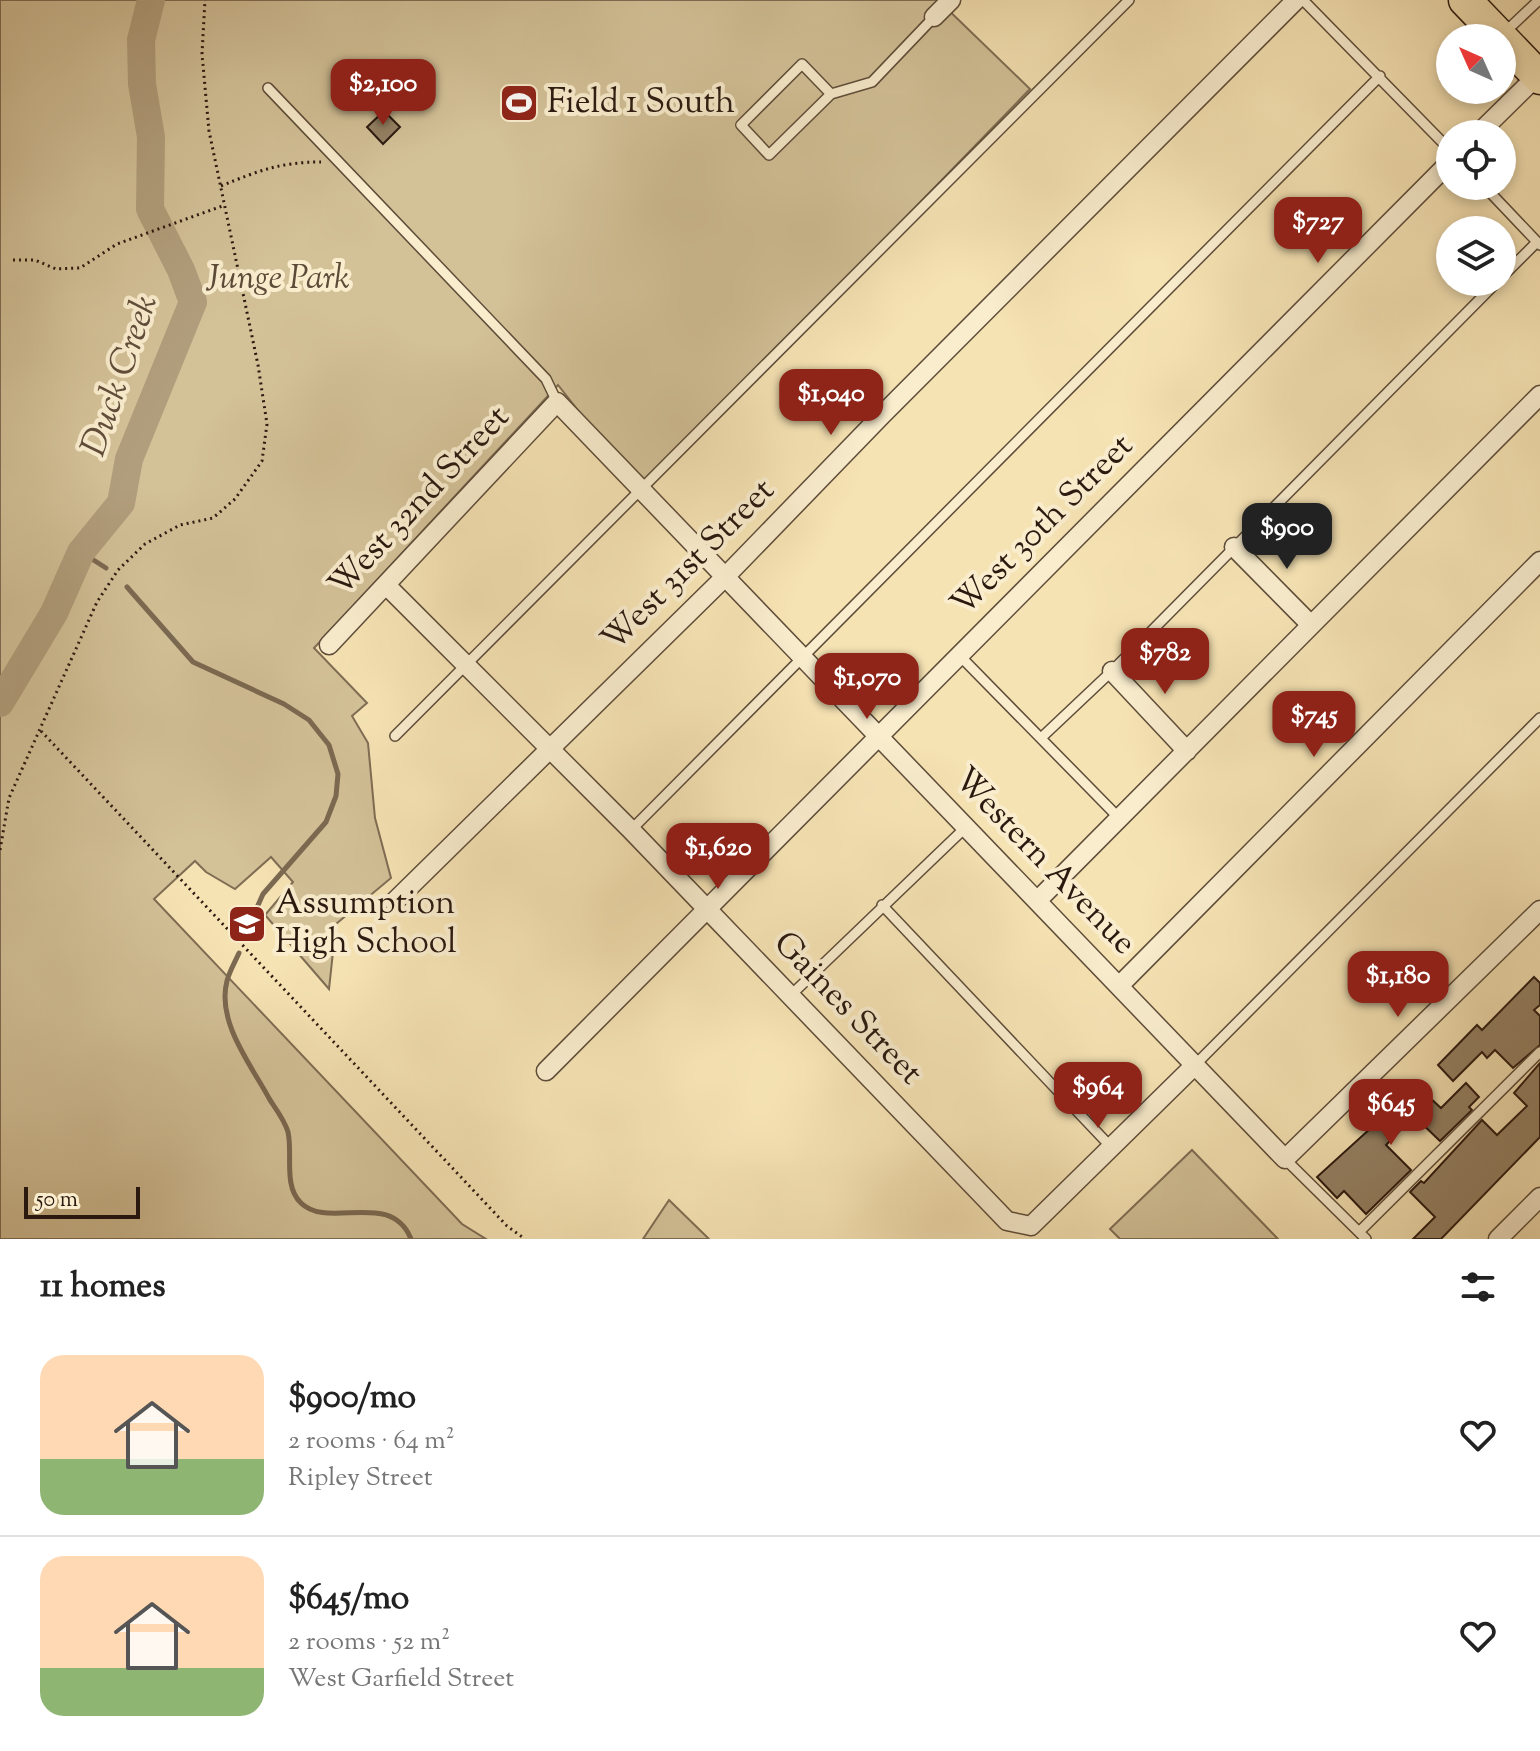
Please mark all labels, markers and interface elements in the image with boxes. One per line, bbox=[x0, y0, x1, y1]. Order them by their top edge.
north arrow bbox=[1436, 24, 1516, 104]
map controls bbox=[1436, 24, 1516, 296]
pin: $2,100 bbox=[318, 59, 448, 127]
text: $2,100 bbox=[349, 66, 417, 103]
place label: Field 1 South bbox=[547, 79, 735, 128]
sports icon: Field 1 South bbox=[498, 82, 540, 124]
button: locate bbox=[1436, 120, 1516, 200]
pin: $727 bbox=[1271, 197, 1365, 265]
text: $727 bbox=[1292, 204, 1344, 241]
button: layers bbox=[1436, 216, 1516, 296]
park label: Junge Park bbox=[205, 255, 350, 304]
water label: Duck Creek bbox=[69, 288, 173, 464]
pin: $1,040 bbox=[766, 369, 896, 437]
text: $1,040 bbox=[797, 376, 865, 413]
street label: West 32nd Street bbox=[318, 395, 522, 609]
street label: West 30th Street bbox=[941, 423, 1146, 628]
street label: West 31st Street bbox=[591, 468, 787, 664]
pin: $900 bbox=[1240, 503, 1334, 571]
text: $900 bbox=[1260, 510, 1314, 547]
pin: $782 bbox=[1118, 628, 1212, 696]
text: $782 bbox=[1139, 635, 1191, 672]
pin: $1,070 bbox=[802, 653, 932, 721]
text: $1,070 bbox=[833, 660, 901, 697]
pin: $745 bbox=[1267, 691, 1361, 759]
text: $745 bbox=[1290, 698, 1338, 735]
street label: Western Avenue bbox=[941, 757, 1147, 967]
pin: $1,620 bbox=[653, 823, 783, 891]
text: $1,620 bbox=[684, 830, 752, 867]
place label: Assumption High School bbox=[275, 880, 457, 968]
school or university icon: Assumption High School bbox=[226, 903, 268, 945]
street label: Gaines Street bbox=[761, 921, 933, 1097]
pin: $1,180 bbox=[1333, 951, 1463, 1019]
text: $1,180 bbox=[1366, 958, 1430, 995]
pin: $964 bbox=[1051, 1062, 1145, 1130]
text: $964 bbox=[1072, 1069, 1124, 1106]
pin: $645 bbox=[1344, 1079, 1438, 1147]
text: $645 bbox=[1367, 1086, 1415, 1123]
scale bar bbox=[24, 1183, 140, 1219]
text: 50 m bbox=[36, 1185, 78, 1217]
text: 11 homes bbox=[40, 1263, 166, 1312]
icon: filters bbox=[1456, 1265, 1500, 1309]
text: $900/mo bbox=[288, 1374, 416, 1423]
icon: home bbox=[104, 1387, 200, 1483]
icon: heart bbox=[1456, 1413, 1500, 1457]
text: 2 rooms · 64 m² bbox=[288, 1423, 455, 1460]
text: Ripley Street bbox=[288, 1460, 433, 1497]
text: $645/mo bbox=[288, 1575, 409, 1624]
icon: home bbox=[104, 1588, 200, 1684]
icon: heart bbox=[1456, 1614, 1500, 1658]
text: 2 rooms · 52 m² bbox=[288, 1624, 450, 1661]
text: West Garfield Street bbox=[288, 1661, 514, 1698]

